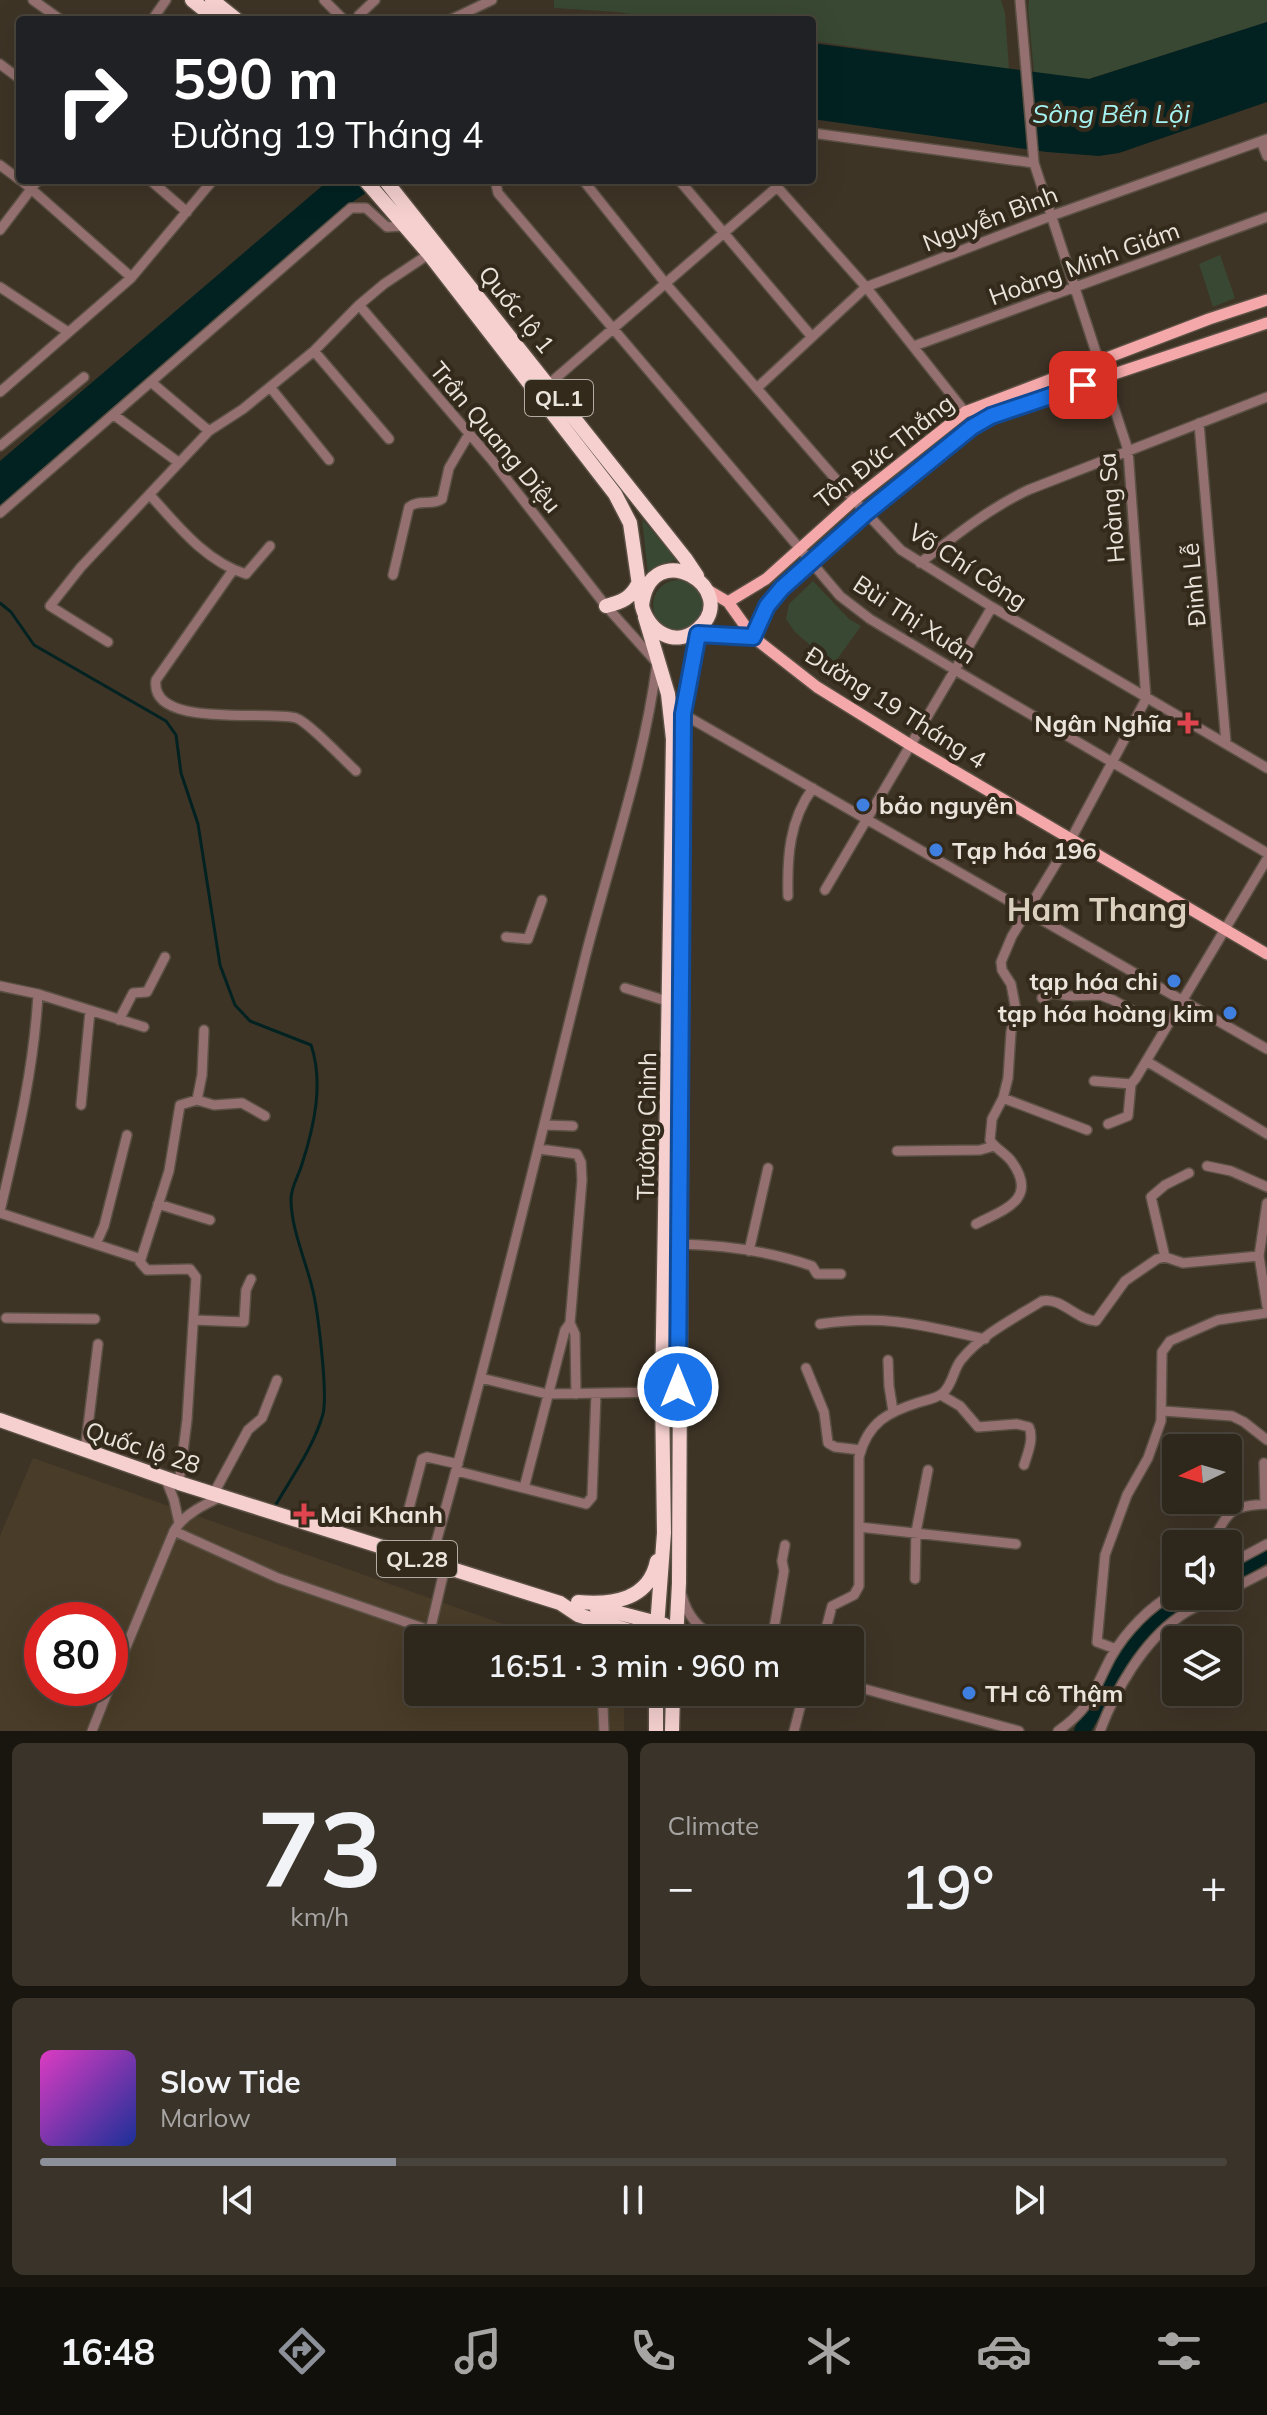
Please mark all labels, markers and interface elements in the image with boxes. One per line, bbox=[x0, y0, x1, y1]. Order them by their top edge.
text: 590 m bbox=[172, 43, 339, 113]
icon: right bbox=[40, 48, 144, 152]
water label: Sông Bến Lội bbox=[1032, 97, 1191, 130]
text: Đường 19 Tháng 4 bbox=[172, 112, 483, 157]
street label: Nguyễn Bình bbox=[918, 178, 1062, 258]
street label: Hoàng Minh Giám bbox=[985, 215, 1183, 311]
street label: Quốc lộ 1 bbox=[473, 259, 561, 359]
pin bbox=[1049, 351, 1117, 419]
street label: Trần Quang Diệu bbox=[424, 355, 568, 519]
icon: arrive bbox=[1061, 363, 1105, 407]
road number: QL.1 bbox=[525, 380, 593, 416]
street label: Tôn Đức Thắng bbox=[809, 387, 959, 515]
street label: Hoàng Sa bbox=[1091, 452, 1131, 564]
street label: Võ Chí Công bbox=[903, 516, 1033, 616]
street label: Đinh Lễ bbox=[1174, 542, 1212, 628]
street label: Bùi Thị Xuân bbox=[848, 568, 982, 670]
street label: Đường 19 Tháng 4 bbox=[800, 639, 992, 775]
place label: Ngân Nghĩa bbox=[1034, 708, 1172, 738]
marker: Ngân Nghĩa bbox=[1179, 714, 1197, 732]
place label: bảo nguyên bbox=[879, 790, 1014, 820]
marker: bảo nguyên bbox=[854, 796, 872, 814]
place label: Tạp hóa 196 bbox=[952, 835, 1097, 865]
marker: Tạp hóa 196 bbox=[927, 841, 945, 859]
district label: Ham Thang bbox=[1007, 889, 1187, 929]
place label: tạp hóa chi bbox=[1030, 966, 1158, 996]
marker: tạp hóa chi bbox=[1165, 972, 1183, 990]
place label: tạp hóa hoàng kim bbox=[998, 998, 1214, 1028]
marker: tạp hóa hoàng kim bbox=[1221, 1004, 1239, 1022]
street label: Trường Chinh bbox=[630, 1052, 662, 1200]
position arrow bbox=[636, 1345, 720, 1429]
street label: Quốc lộ 28 bbox=[82, 1414, 204, 1480]
north arrow bbox=[1162, 1434, 1242, 1514]
map controls bbox=[1162, 1434, 1242, 1706]
place label: Mai Khanh bbox=[320, 1499, 443, 1529]
marker: Mai Khanh bbox=[295, 1505, 313, 1523]
button: sound bbox=[1162, 1530, 1242, 1610]
road number: QL.28 bbox=[377, 1541, 457, 1577]
speed limit sign: 80 bbox=[24, 1602, 128, 1706]
button: layers bbox=[1162, 1626, 1242, 1706]
text: 16:51 · 3 min · 960 m bbox=[488, 1647, 780, 1685]
place label: TH cô Thậm bbox=[985, 1678, 1123, 1708]
marker: TH cô Thậm bbox=[960, 1684, 978, 1702]
text: 73 bbox=[257, 1782, 382, 1913]
text: Climate bbox=[668, 1809, 759, 1842]
text: 19° bbox=[900, 1849, 995, 1924]
text: − bbox=[668, 1859, 694, 1914]
text: + bbox=[1201, 1859, 1227, 1914]
text: km/h bbox=[290, 1900, 349, 1933]
text: Slow Tide bbox=[160, 2063, 301, 2101]
text: Marlow bbox=[160, 2101, 251, 2134]
icon: previous bbox=[216, 2178, 260, 2222]
icon: pause bbox=[611, 2178, 655, 2222]
icon: next bbox=[1007, 2178, 1051, 2222]
icon: directions bbox=[274, 2323, 330, 2379]
icon: music bbox=[450, 2323, 506, 2379]
icon: phone bbox=[625, 2323, 681, 2379]
icon: climate bbox=[801, 2323, 857, 2379]
icon: car bbox=[976, 2323, 1032, 2379]
icon: filters bbox=[1151, 2323, 1207, 2379]
text: 16:48 bbox=[60, 2329, 155, 2374]

